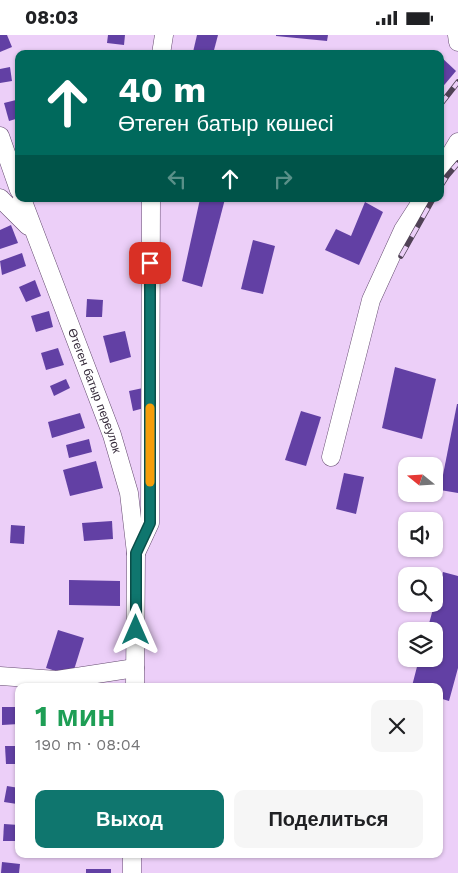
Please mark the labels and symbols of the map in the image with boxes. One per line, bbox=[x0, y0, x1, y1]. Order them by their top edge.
pin bbox=[129, 242, 171, 284]
street label: Өтеген батыр переулок bbox=[65, 326, 124, 455]
north arrow bbox=[398, 457, 442, 503]
position arrow bbox=[109, 603, 161, 655]

